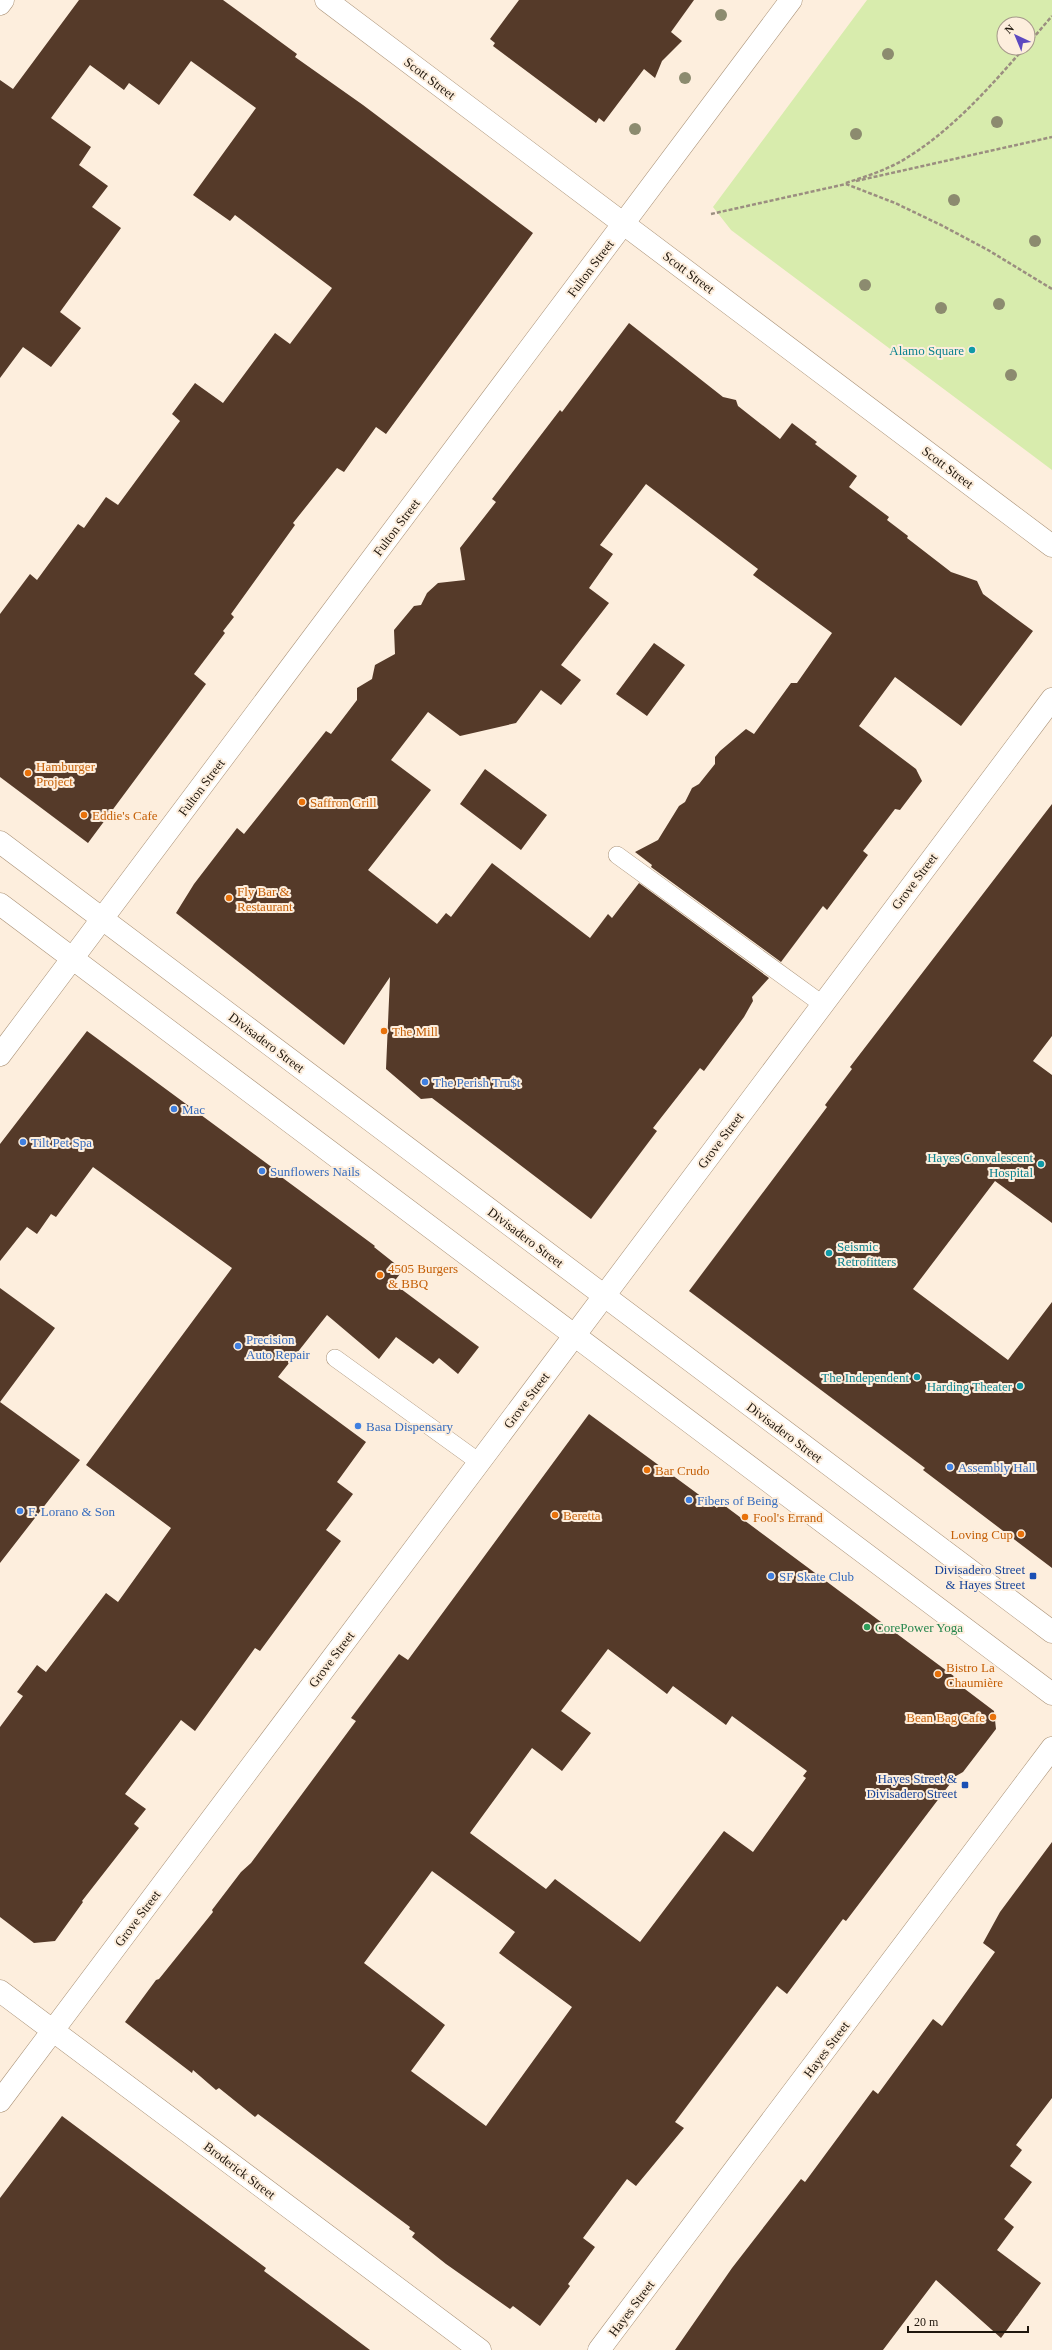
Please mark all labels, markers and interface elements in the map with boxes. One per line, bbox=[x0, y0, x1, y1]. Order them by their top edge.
north arrow bbox=[996, 16, 1036, 56]
text: N bbox=[1002, 22, 1016, 36]
street label: Scott Street bbox=[401, 54, 459, 103]
street label: Fulton Street bbox=[564, 237, 617, 300]
street label: Scott Street bbox=[660, 248, 718, 297]
place label: Alamo Square bbox=[889, 343, 964, 358]
marker: Alamo Square bbox=[967, 345, 977, 355]
street label: Scott Street bbox=[919, 443, 977, 492]
street label: Fulton Street bbox=[370, 496, 423, 559]
street label: Fulton Street bbox=[175, 756, 228, 819]
place label: Hamburger Project bbox=[36, 759, 96, 789]
marker: Hamburger Project bbox=[23, 768, 33, 778]
place label: Saffron Grill bbox=[310, 795, 377, 810]
marker: Saffron Grill bbox=[297, 797, 307, 807]
place label: Eddie's Cafe bbox=[92, 808, 158, 823]
marker: Eddie's Cafe bbox=[79, 810, 89, 820]
street label: Grove Street bbox=[889, 850, 940, 912]
place label: Fly Bar & Restaurant bbox=[237, 884, 293, 914]
marker: Fly Bar & Restaurant bbox=[224, 893, 234, 903]
street label: Divisadero Street bbox=[226, 1009, 308, 1076]
place label: The Mill bbox=[392, 1024, 438, 1039]
marker: The Mill bbox=[379, 1026, 389, 1036]
place label: The Perish Tru$t bbox=[433, 1075, 521, 1090]
marker: The Perish Tru$t bbox=[420, 1077, 430, 1087]
place label: Mac bbox=[182, 1102, 205, 1117]
marker: Mac bbox=[169, 1104, 179, 1114]
street label: Grove Street bbox=[695, 1109, 746, 1171]
place label: Tilt Pet Spa bbox=[31, 1135, 92, 1150]
marker: Tilt Pet Spa bbox=[18, 1137, 28, 1147]
place label: Hayes Convalescent Hospital bbox=[927, 1150, 1033, 1180]
marker: Hayes Convalescent Hospital bbox=[1036, 1159, 1046, 1169]
place label: Sunflowers Nails bbox=[270, 1164, 360, 1179]
marker: Sunflowers Nails bbox=[257, 1166, 267, 1176]
street label: Divisadero Street bbox=[485, 1204, 567, 1271]
place label: Seismic Retrofitters bbox=[837, 1239, 896, 1269]
marker: Seismic Retrofitters bbox=[824, 1248, 834, 1258]
place label: 4505 Burgers & BBQ bbox=[388, 1261, 458, 1291]
marker: 4505 Burgers & BBQ bbox=[375, 1270, 385, 1280]
place label: Precision Auto Repair bbox=[246, 1332, 311, 1362]
marker: Precision Auto Repair bbox=[233, 1341, 243, 1351]
street label: Grove Street bbox=[501, 1369, 552, 1431]
place label: The Independent bbox=[821, 1370, 909, 1385]
marker: The Independent bbox=[912, 1372, 922, 1382]
place label: Harding Theater bbox=[927, 1379, 1013, 1394]
marker: Harding Theater bbox=[1015, 1381, 1025, 1391]
street label: Divisadero Street bbox=[744, 1399, 826, 1466]
place label: Basa Dispensary bbox=[366, 1419, 454, 1434]
marker: Basa Dispensary bbox=[353, 1421, 363, 1431]
place label: Assembly Hall bbox=[958, 1460, 1036, 1475]
marker: Assembly Hall bbox=[945, 1462, 955, 1472]
place label: Bar Crudo bbox=[655, 1463, 710, 1478]
marker: Bar Crudo bbox=[642, 1465, 652, 1475]
place label: Fibers of Being bbox=[697, 1493, 778, 1508]
marker: Fibers of Being bbox=[684, 1495, 694, 1505]
place label: F. Lorano & Son bbox=[28, 1504, 116, 1519]
marker: F. Lorano & Son bbox=[15, 1506, 25, 1516]
place label: Beretta bbox=[563, 1508, 601, 1523]
marker: Beretta bbox=[550, 1510, 560, 1520]
place label: Fool's Errand bbox=[753, 1510, 823, 1525]
marker: Fool's Errand bbox=[740, 1512, 750, 1522]
place label: Loving Cup bbox=[951, 1527, 1013, 1542]
marker: Loving Cup bbox=[1016, 1529, 1026, 1539]
place label: Divisadero Street & Hayes Street bbox=[934, 1562, 1025, 1592]
place label: SF Skate Club bbox=[779, 1569, 854, 1584]
marker: SF Skate Club bbox=[766, 1571, 776, 1581]
marker: Divisadero Street & Hayes Street bbox=[1028, 1571, 1038, 1581]
place label: CorePower Yoga bbox=[875, 1620, 963, 1635]
marker: CorePower Yoga bbox=[862, 1622, 872, 1632]
street label: Grove Street bbox=[306, 1628, 357, 1690]
place label: Bistro La Chaumière bbox=[946, 1660, 1003, 1690]
marker: Bistro La Chaumière bbox=[933, 1669, 943, 1679]
place label: Bean Bag Cafe bbox=[906, 1710, 985, 1725]
marker: Bean Bag Cafe bbox=[988, 1712, 998, 1722]
place label: Hayes Street & Divisadero Street bbox=[866, 1771, 957, 1801]
marker: Hayes Street & Divisadero Street bbox=[960, 1780, 970, 1790]
street label: Grove Street bbox=[112, 1887, 163, 1949]
street label: Hayes Street bbox=[801, 2018, 852, 2080]
street label: Broderick Street bbox=[201, 2139, 279, 2202]
street label: Hayes Street bbox=[606, 2277, 657, 2339]
scale bar bbox=[908, 2308, 1028, 2334]
text: 20 m bbox=[914, 2315, 939, 2329]

